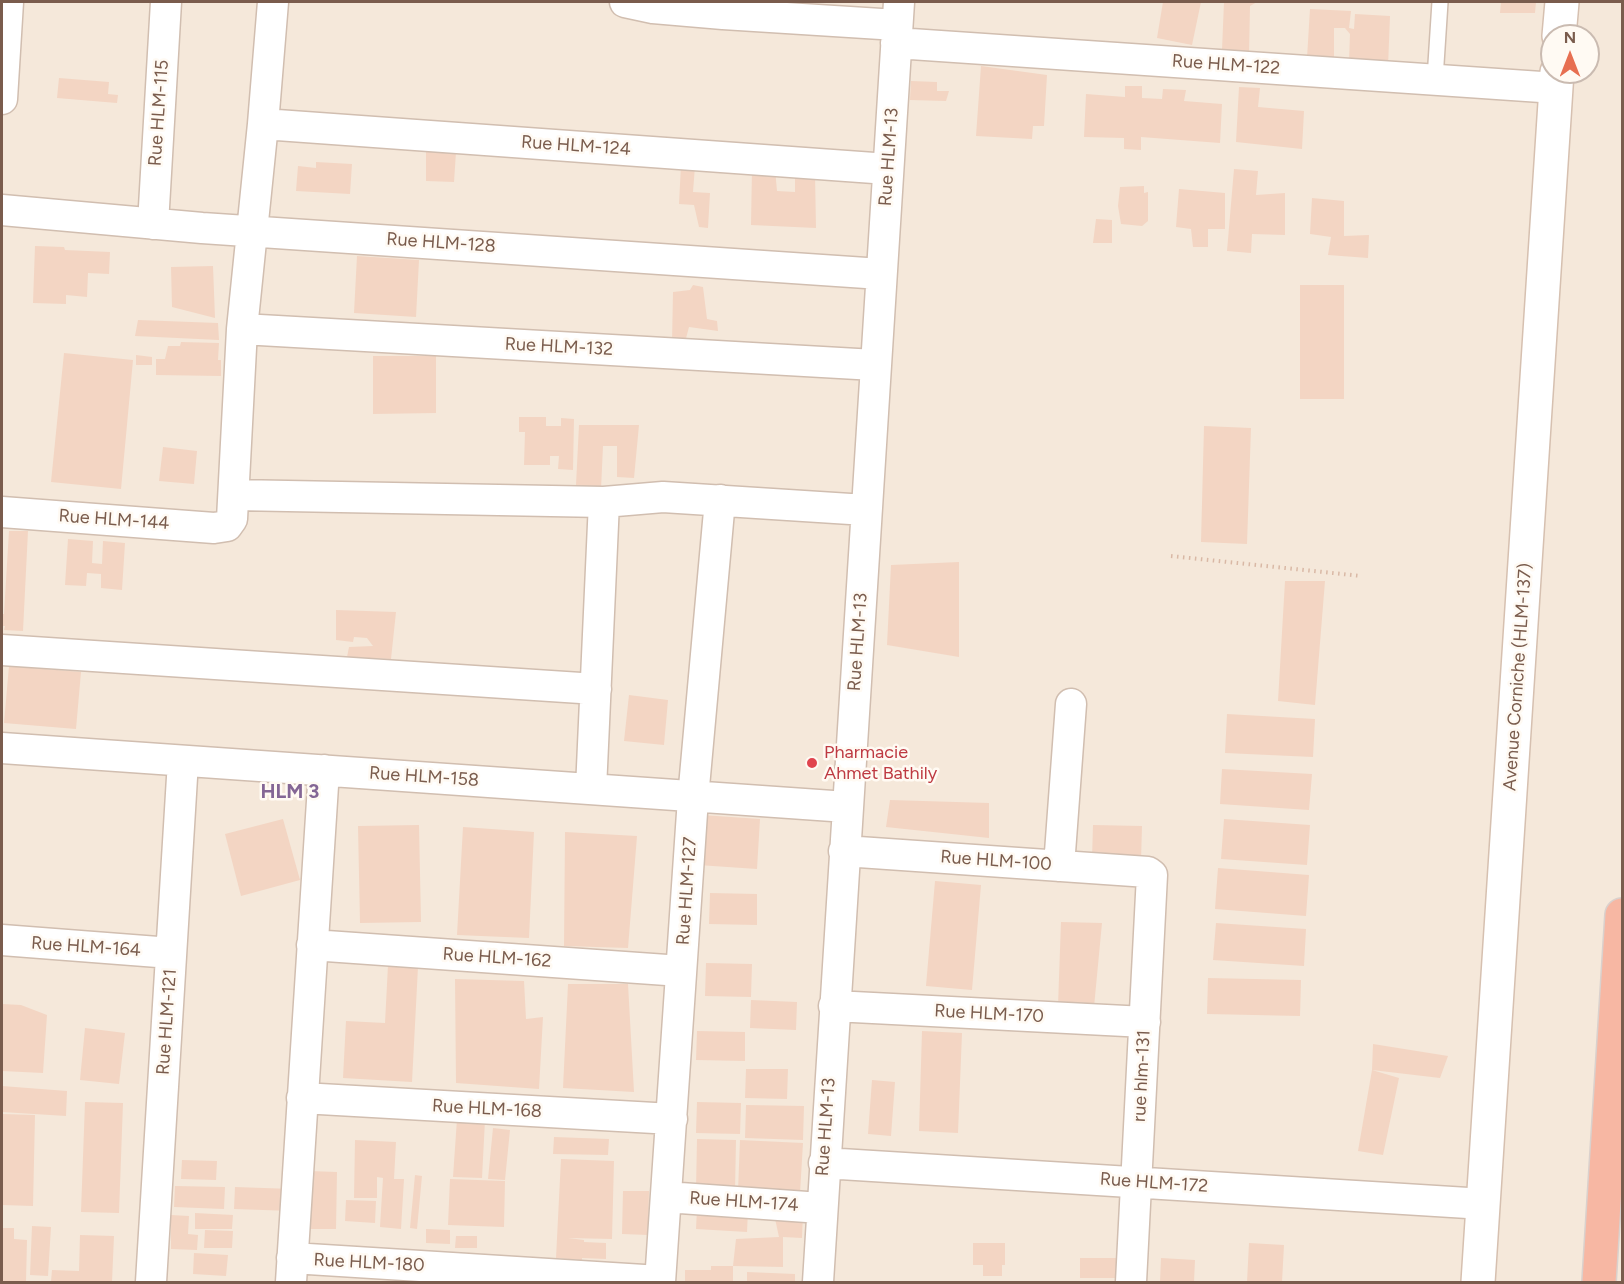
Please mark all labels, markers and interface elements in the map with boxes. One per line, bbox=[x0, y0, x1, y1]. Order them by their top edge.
north arrow bbox=[1540, 24, 1600, 84]
text: N bbox=[1564, 28, 1576, 47]
street label: Rue HLM-122 bbox=[1171, 50, 1281, 80]
street label: Rue HLM-115 bbox=[145, 59, 173, 167]
street label: Rue HLM-13 bbox=[875, 107, 903, 207]
street label: Rue HLM-124 bbox=[520, 131, 632, 161]
street label: Rue HLM-128 bbox=[386, 228, 496, 258]
street label: Rue HLM-132 bbox=[504, 333, 614, 361]
street label: Rue HLM-144 bbox=[58, 505, 170, 535]
street label: Avenue Corniche (HLM-137) bbox=[1499, 562, 1537, 792]
street label: Rue HLM-13 bbox=[844, 592, 872, 692]
place label: Pharmacie Ahmet Bathily bbox=[824, 742, 937, 784]
marker: Pharmacie Ahmet Bathily bbox=[805, 756, 819, 770]
street label: Rue HLM-158 bbox=[368, 762, 480, 792]
district label: HLM 3 bbox=[261, 780, 319, 804]
street label: Rue HLM-127 bbox=[672, 836, 702, 946]
street label: Rue HLM-100 bbox=[940, 846, 1052, 876]
street label: Rue HLM-164 bbox=[30, 932, 142, 962]
street label: Rue HLM-162 bbox=[442, 943, 552, 973]
street label: Rue HLM-121 bbox=[153, 968, 181, 1076]
street label: Rue HLM-170 bbox=[934, 1000, 1044, 1028]
street label: rue hlm-131 bbox=[1129, 1030, 1155, 1122]
street label: Rue HLM-13 bbox=[812, 1077, 840, 1177]
street label: Rue HLM-168 bbox=[432, 1095, 542, 1123]
street label: Rue HLM-172 bbox=[1099, 1168, 1209, 1198]
street label: Rue HLM-174 bbox=[689, 1187, 799, 1217]
street label: Rue HLM-180 bbox=[313, 1249, 425, 1277]

